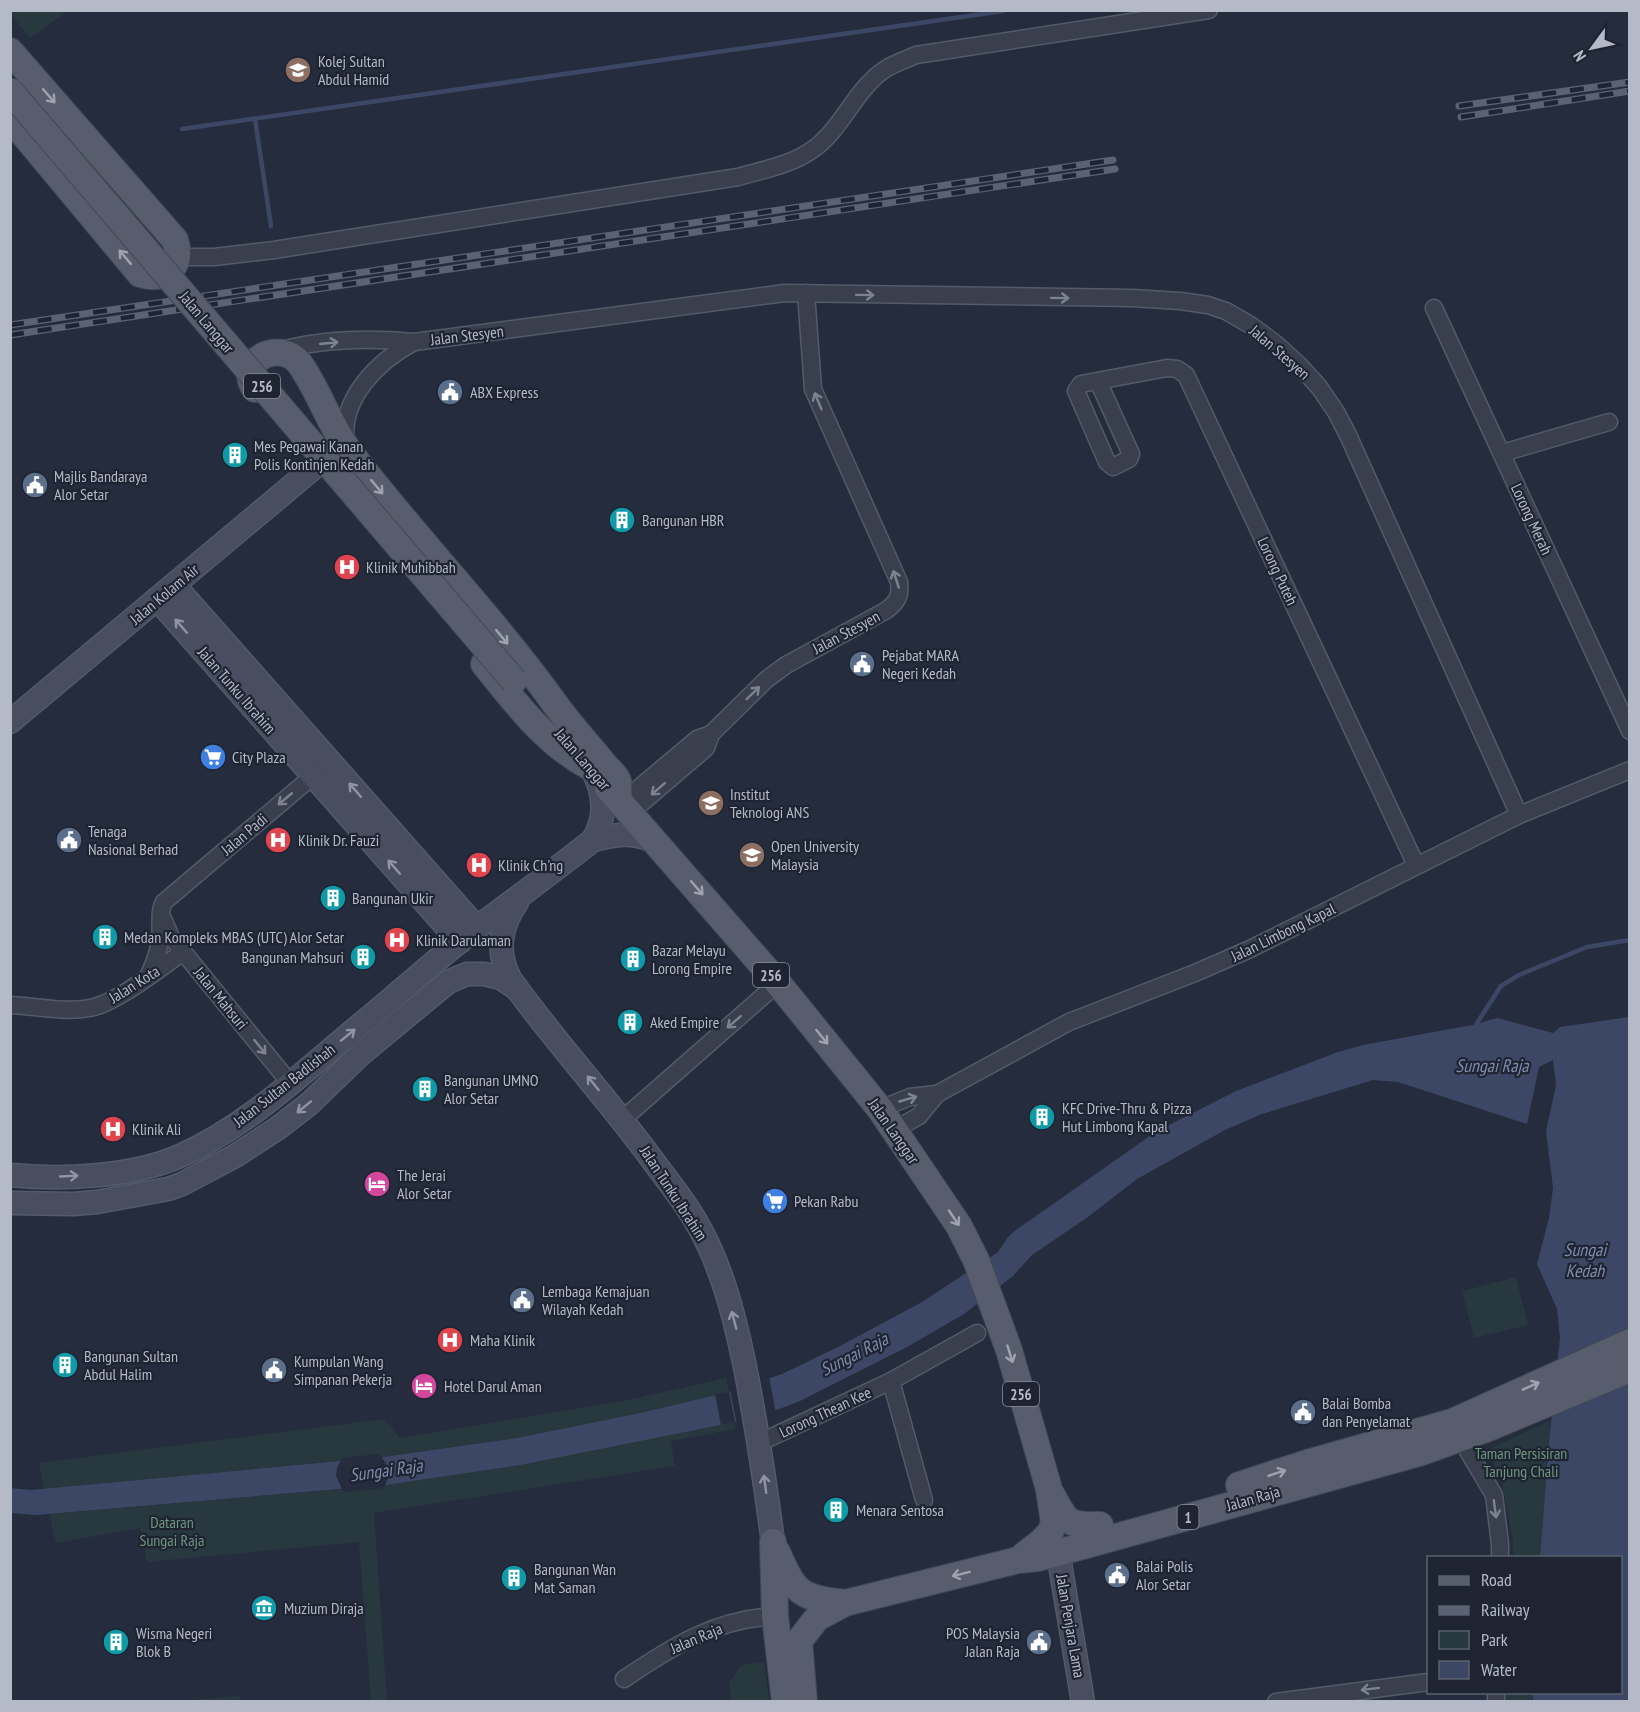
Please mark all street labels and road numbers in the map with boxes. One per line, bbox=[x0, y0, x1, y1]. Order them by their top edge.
street label: Jalan Langgar bbox=[175, 286, 239, 358]
street label: Jalan Stesyen bbox=[1245, 320, 1314, 384]
street label: Jalan Stesyen bbox=[428, 321, 505, 350]
road number: 256 bbox=[244, 374, 280, 398]
street label: Lorong Merah bbox=[1507, 480, 1557, 558]
street label: Lorong Puteh bbox=[1253, 534, 1303, 608]
street label: Jalan Kolam Air bbox=[125, 559, 203, 629]
street label: Jalan Stesyen bbox=[808, 606, 883, 659]
street label: Jalan Tunku Ibrahim bbox=[193, 642, 280, 738]
street label: Jalan Langgar bbox=[550, 723, 616, 794]
street label: Jalan Padi bbox=[216, 809, 271, 860]
street label: Jalan Limbong Kapal bbox=[1227, 898, 1339, 966]
street label: Jalan Kota bbox=[104, 961, 163, 1008]
street label: Jalan Mahsuri bbox=[189, 962, 252, 1033]
road number: 256 bbox=[753, 963, 789, 987]
street label: Jalan Sultan Badlishah bbox=[228, 1039, 339, 1132]
street label: Jalan Langgar bbox=[864, 1094, 924, 1168]
street label: Jalan Tunku Ibrahim bbox=[635, 1141, 712, 1244]
street label: Lorong Thean Kee bbox=[776, 1382, 874, 1442]
road number: 256 bbox=[1003, 1382, 1039, 1406]
street label: Jalan Raja bbox=[1223, 1481, 1282, 1515]
road number: 1 bbox=[1178, 1505, 1198, 1529]
street label: Jalan Penjara Lama bbox=[1052, 1572, 1090, 1679]
street label: Jalan Raja bbox=[666, 1618, 725, 1658]

